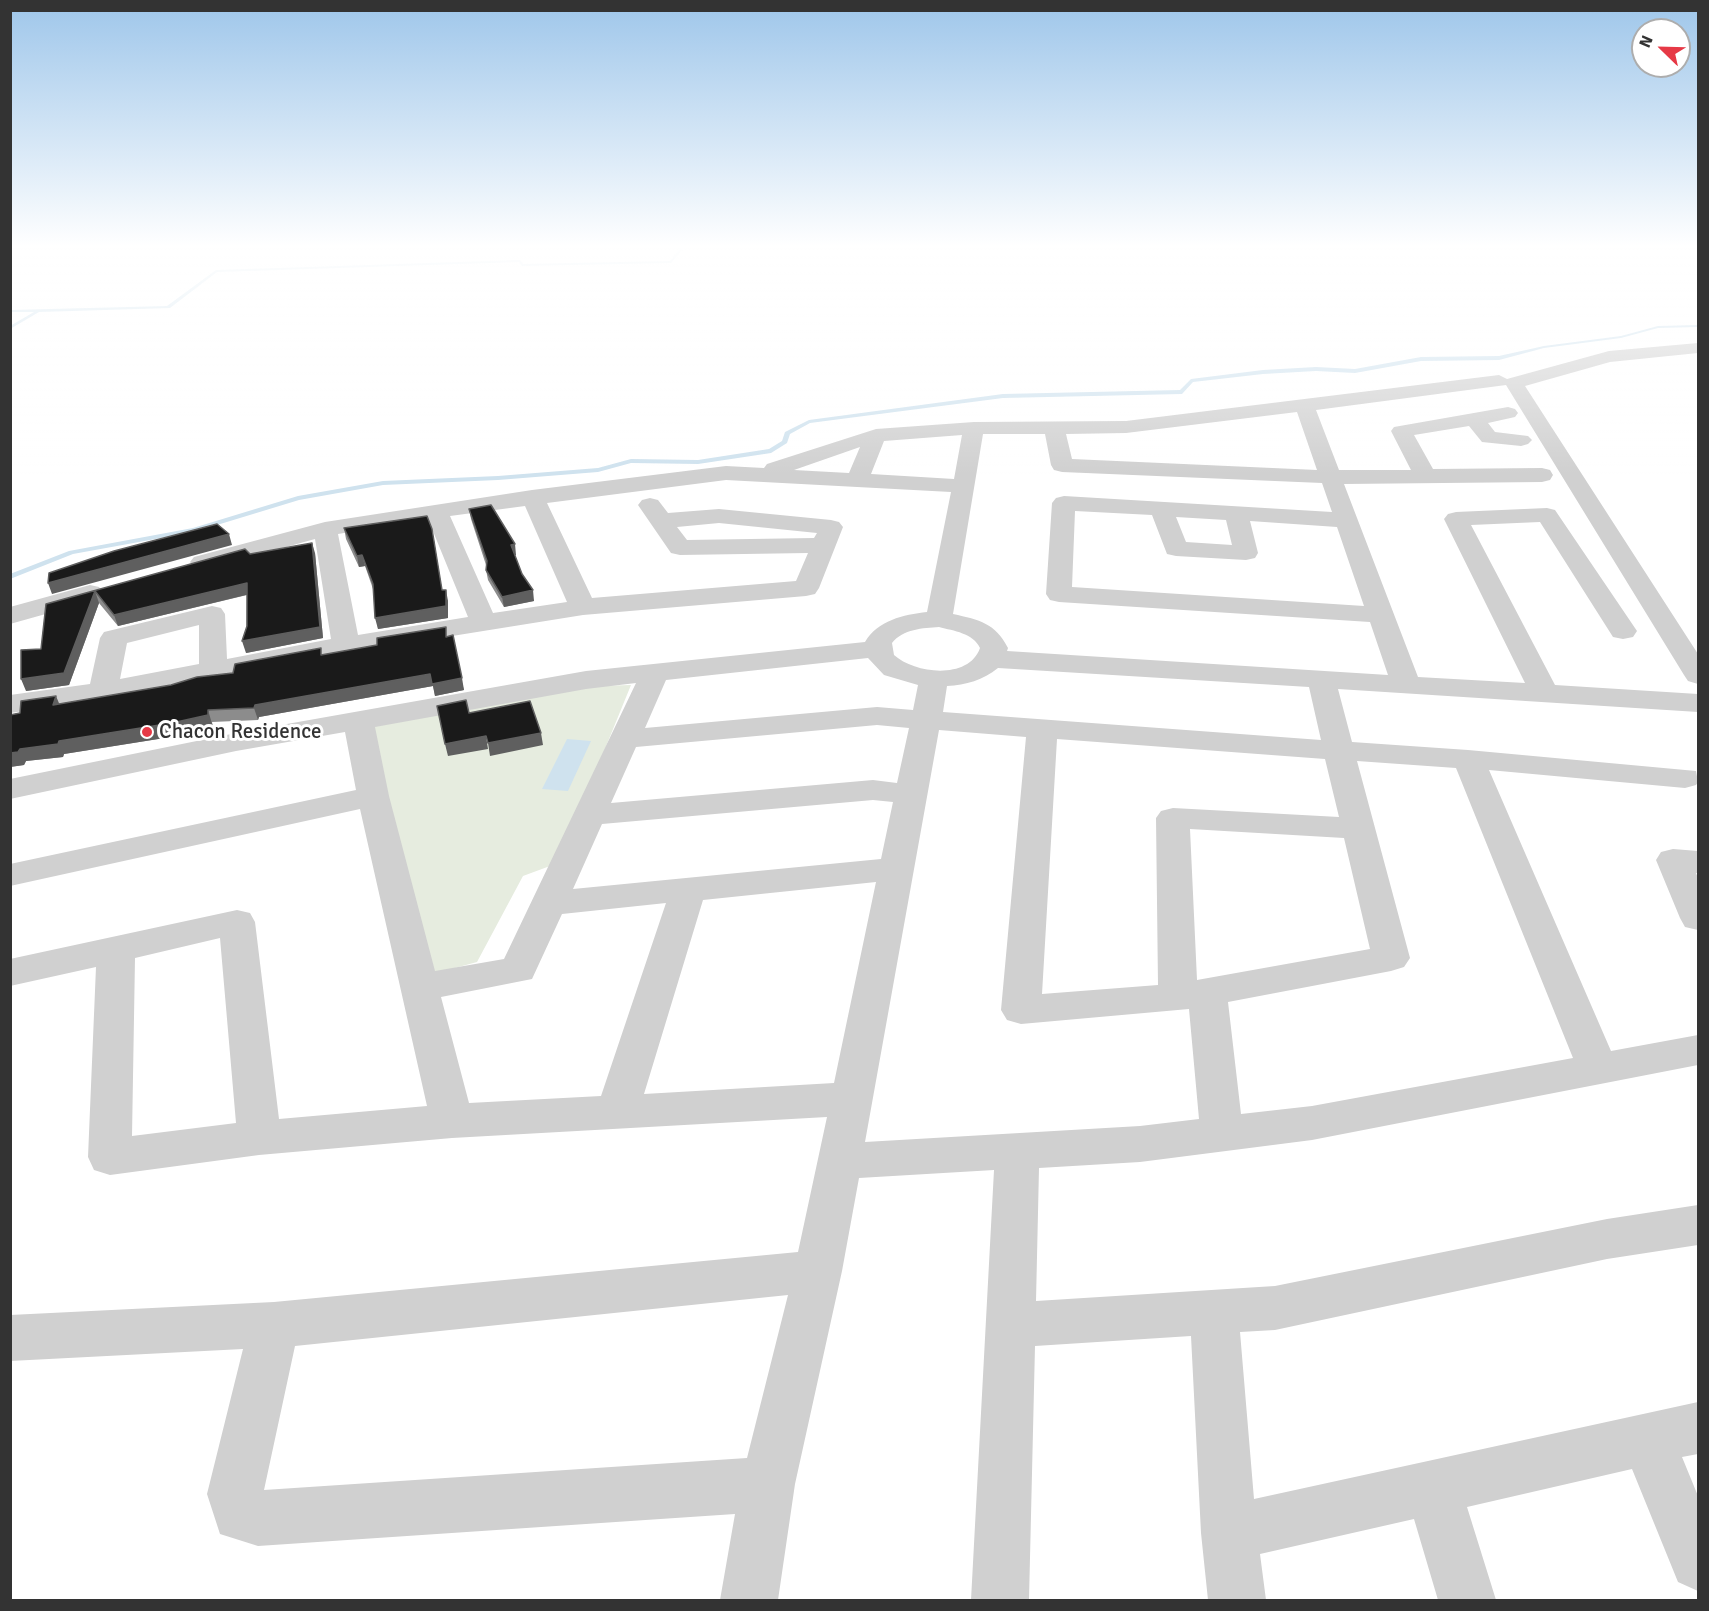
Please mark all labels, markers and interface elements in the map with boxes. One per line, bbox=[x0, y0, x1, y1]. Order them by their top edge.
north arrow bbox=[1631, 18, 1691, 78]
text: N bbox=[1635, 33, 1658, 51]
place label: Chacon Residence bbox=[159, 719, 322, 745]
marker: Chacon Residence bbox=[140, 725, 154, 739]

